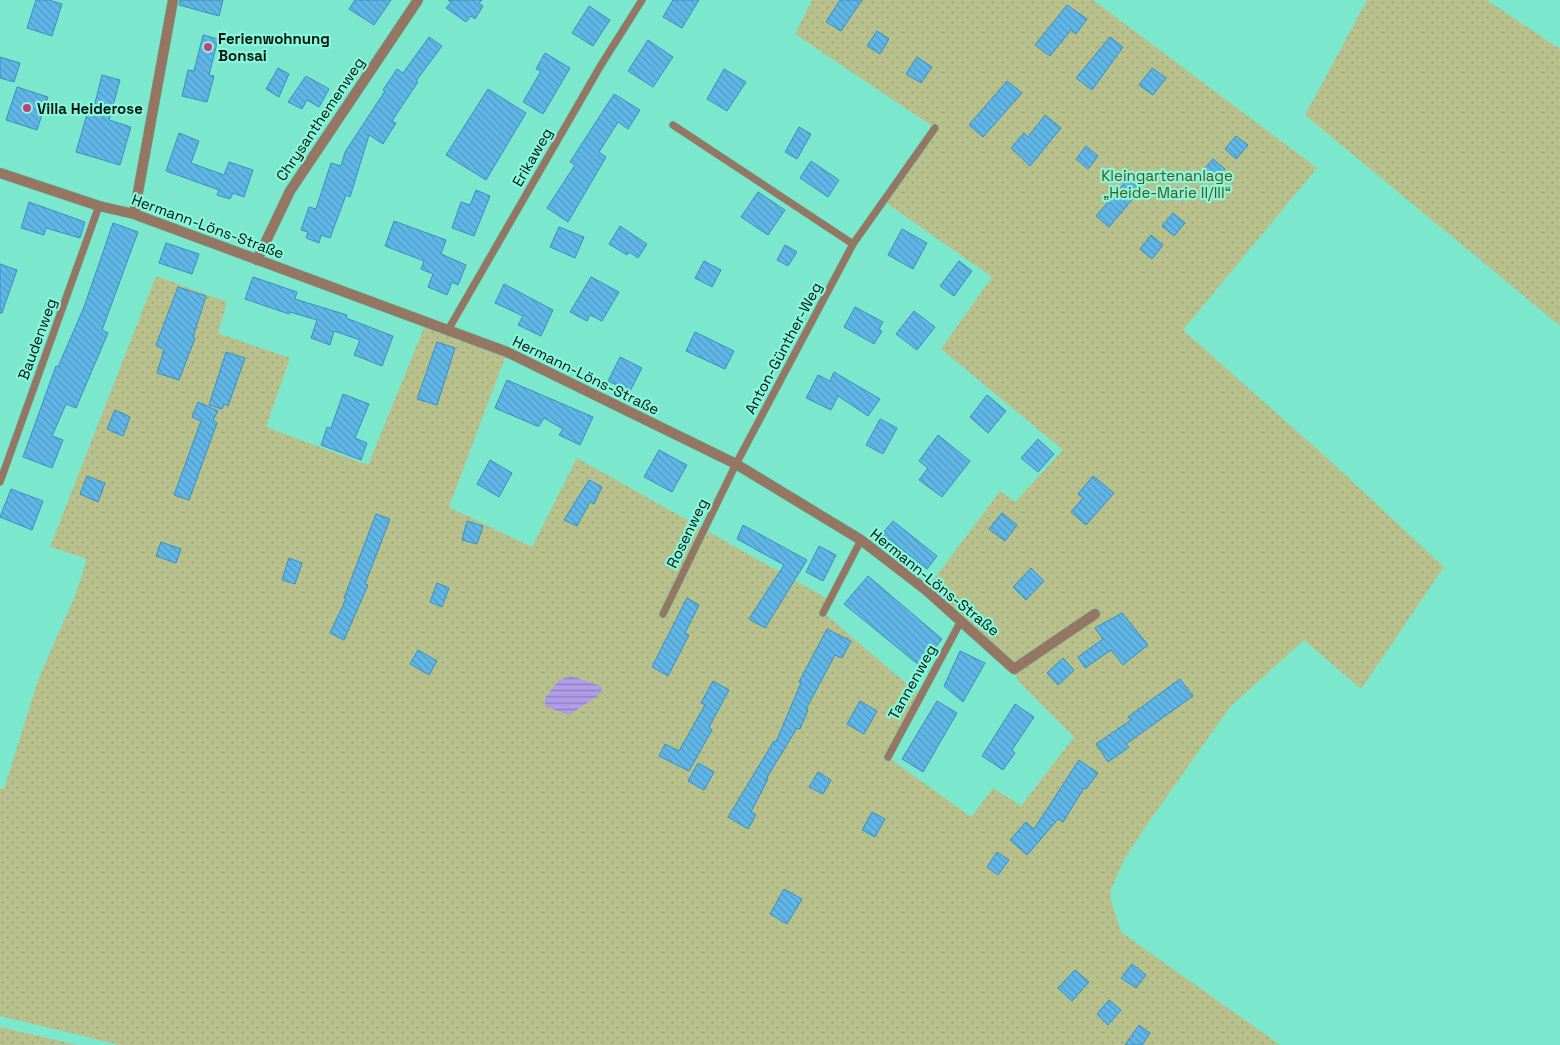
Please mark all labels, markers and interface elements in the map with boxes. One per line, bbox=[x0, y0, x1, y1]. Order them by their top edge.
place label: Ferienwohnung Bonsai bbox=[218, 29, 330, 65]
marker: Ferienwohnung Bonsai bbox=[202, 41, 214, 53]
street label: Chrysanthemenweg bbox=[271, 53, 369, 185]
place label: Villa Heiderose bbox=[37, 99, 143, 118]
marker: Villa Heiderose bbox=[21, 102, 33, 114]
street label: Erikaweg bbox=[508, 124, 556, 190]
park label: Kleingartenanlage „Heide-Marie II/III“ bbox=[1101, 166, 1233, 202]
street label: Hermann-Löns-Straße bbox=[129, 190, 287, 262]
street label: Anton-Günther-Weg bbox=[740, 279, 826, 417]
street label: Baudenweg bbox=[13, 296, 61, 382]
street label: Hermann-Löns-Straße bbox=[510, 331, 663, 419]
street label: Rosenweg bbox=[662, 495, 712, 571]
street label: Hermann-Löns-Straße bbox=[867, 524, 1004, 640]
street label: Tannenweg bbox=[884, 641, 940, 723]

